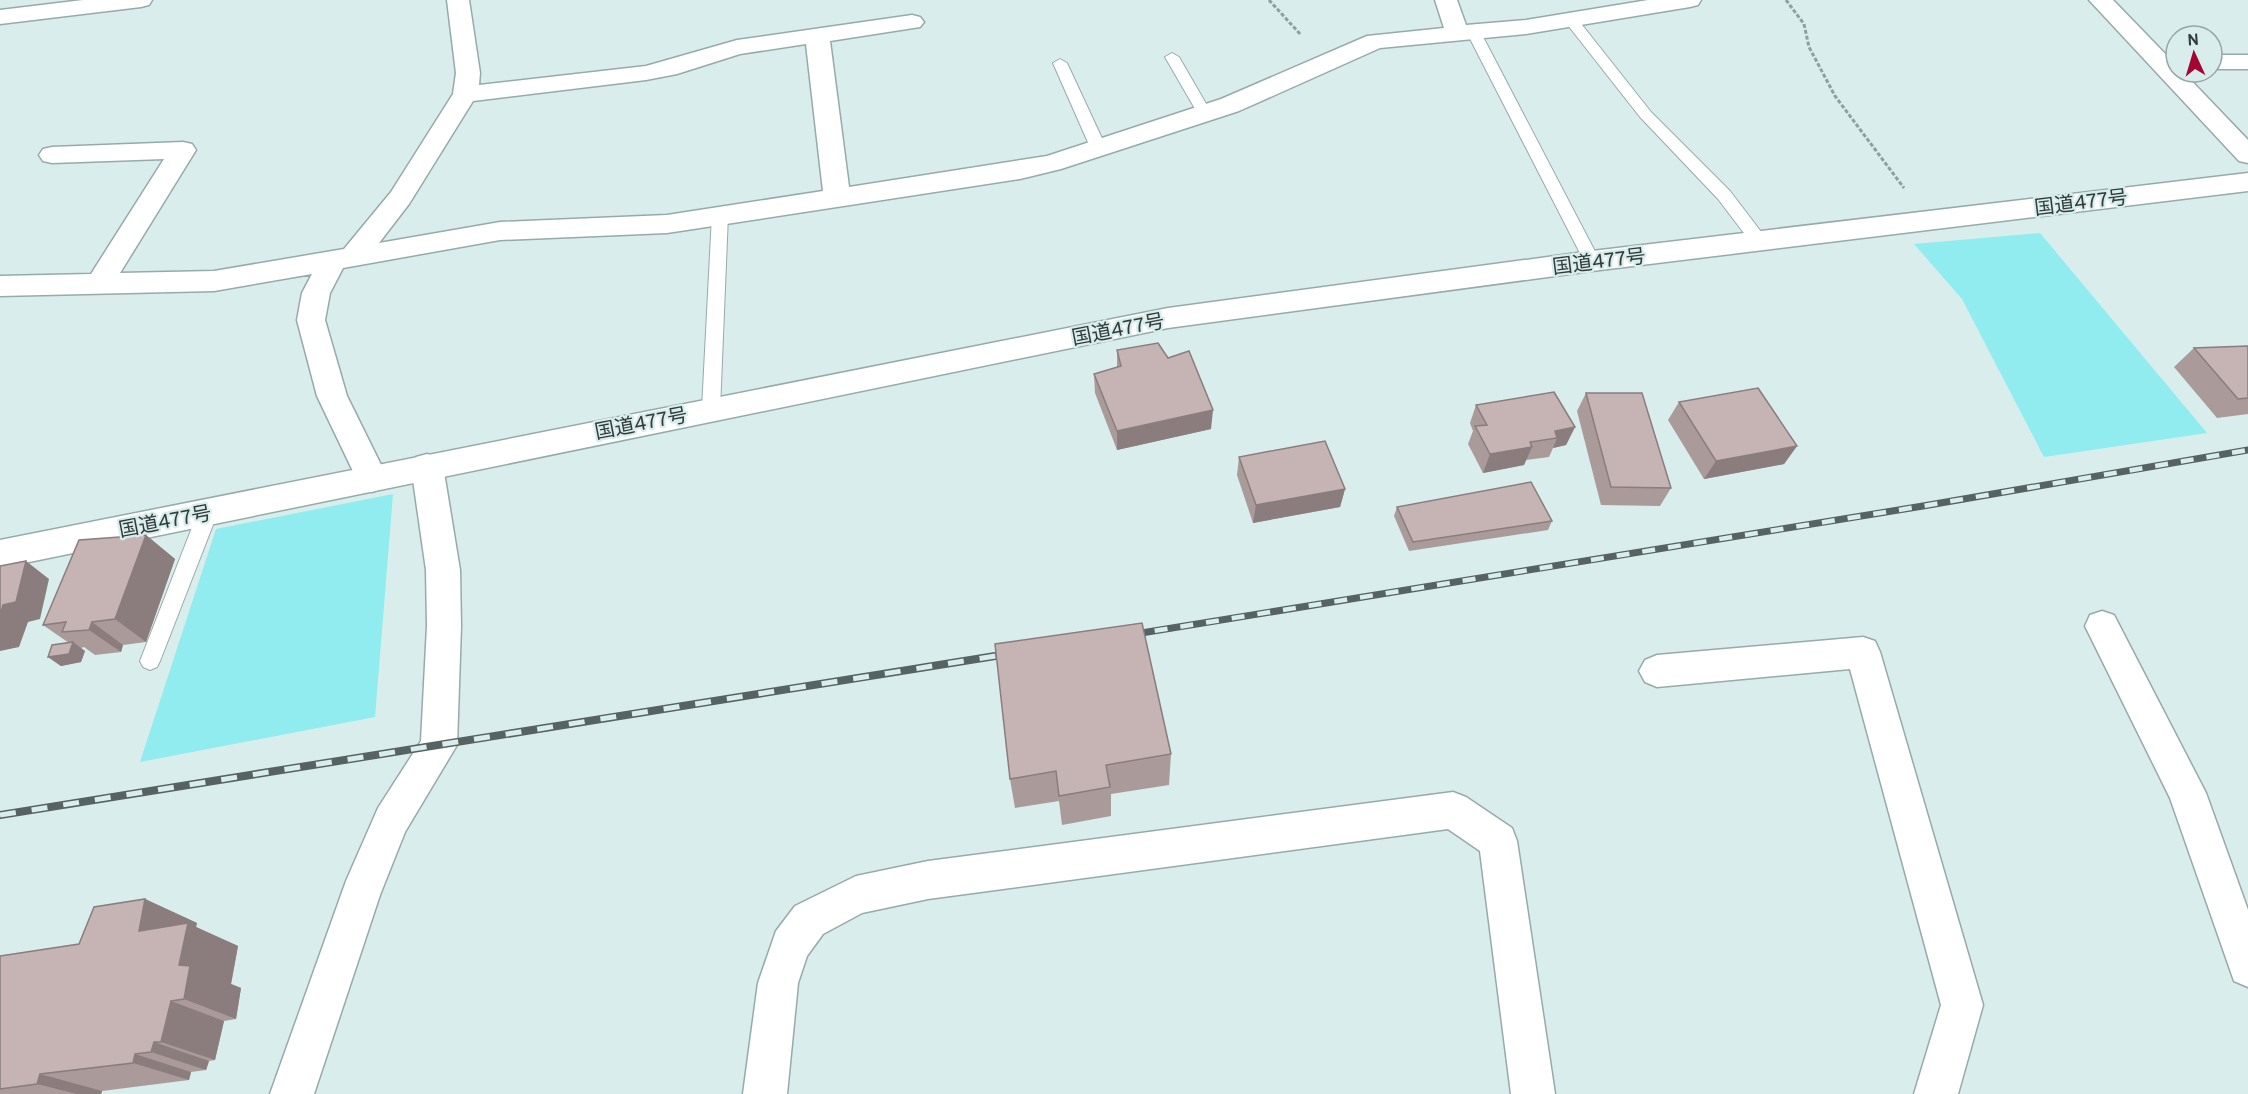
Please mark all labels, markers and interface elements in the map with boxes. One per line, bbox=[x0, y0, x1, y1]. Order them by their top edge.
north arrow bbox=[2164, 24, 2224, 84]
text: N bbox=[2187, 31, 2200, 51]
street label: 国道477号 bbox=[2033, 185, 2129, 223]
street label: 国道477号 bbox=[1551, 244, 1647, 282]
street label: 国道477号 bbox=[1070, 309, 1167, 353]
street label: 国道477号 bbox=[593, 403, 690, 447]
street label: 国道477号 bbox=[117, 501, 214, 545]

